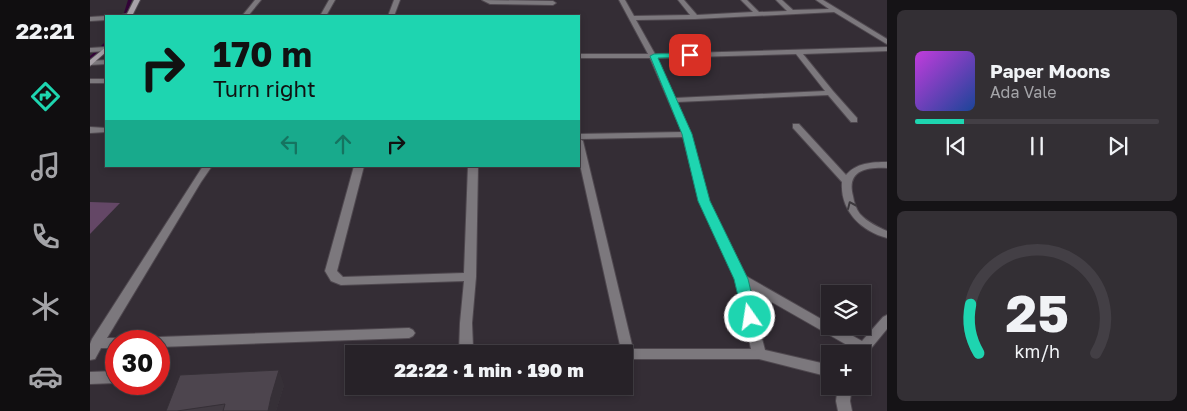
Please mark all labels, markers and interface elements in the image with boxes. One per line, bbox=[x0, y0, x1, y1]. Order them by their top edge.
text: 22:21 bbox=[16, 17, 74, 44]
text: 170 m bbox=[213, 33, 312, 75]
pin bbox=[669, 34, 711, 76]
icon: right bbox=[130, 35, 195, 100]
icon: arrive bbox=[676, 41, 704, 69]
text: Paper Moons bbox=[990, 59, 1110, 82]
text: Turn right bbox=[213, 75, 316, 102]
icon: directions bbox=[28, 79, 63, 114]
text: Ada Vale bbox=[990, 82, 1056, 102]
icon: left bbox=[276, 130, 304, 158]
icon: ahead bbox=[329, 130, 357, 158]
icon: right bbox=[382, 130, 410, 158]
icon: previous bbox=[942, 132, 970, 160]
icon: pause bbox=[1023, 132, 1051, 160]
icon: next bbox=[1104, 132, 1132, 160]
icon: music bbox=[28, 149, 63, 184]
one-way arrow bbox=[848, 201, 858, 210]
icon: phone bbox=[28, 219, 63, 254]
text: 25 bbox=[1005, 281, 1069, 343]
map controls bbox=[821, 285, 871, 395]
button: layers bbox=[821, 285, 871, 335]
icon: climate bbox=[28, 289, 63, 324]
position arrow bbox=[723, 290, 775, 342]
speed limit sign: 30 bbox=[105, 330, 170, 395]
text: km/h bbox=[1014, 340, 1060, 362]
button: + bbox=[821, 345, 871, 395]
text: 22:22 · 1 min · 190 m bbox=[394, 358, 584, 381]
icon: car bbox=[28, 359, 63, 394]

